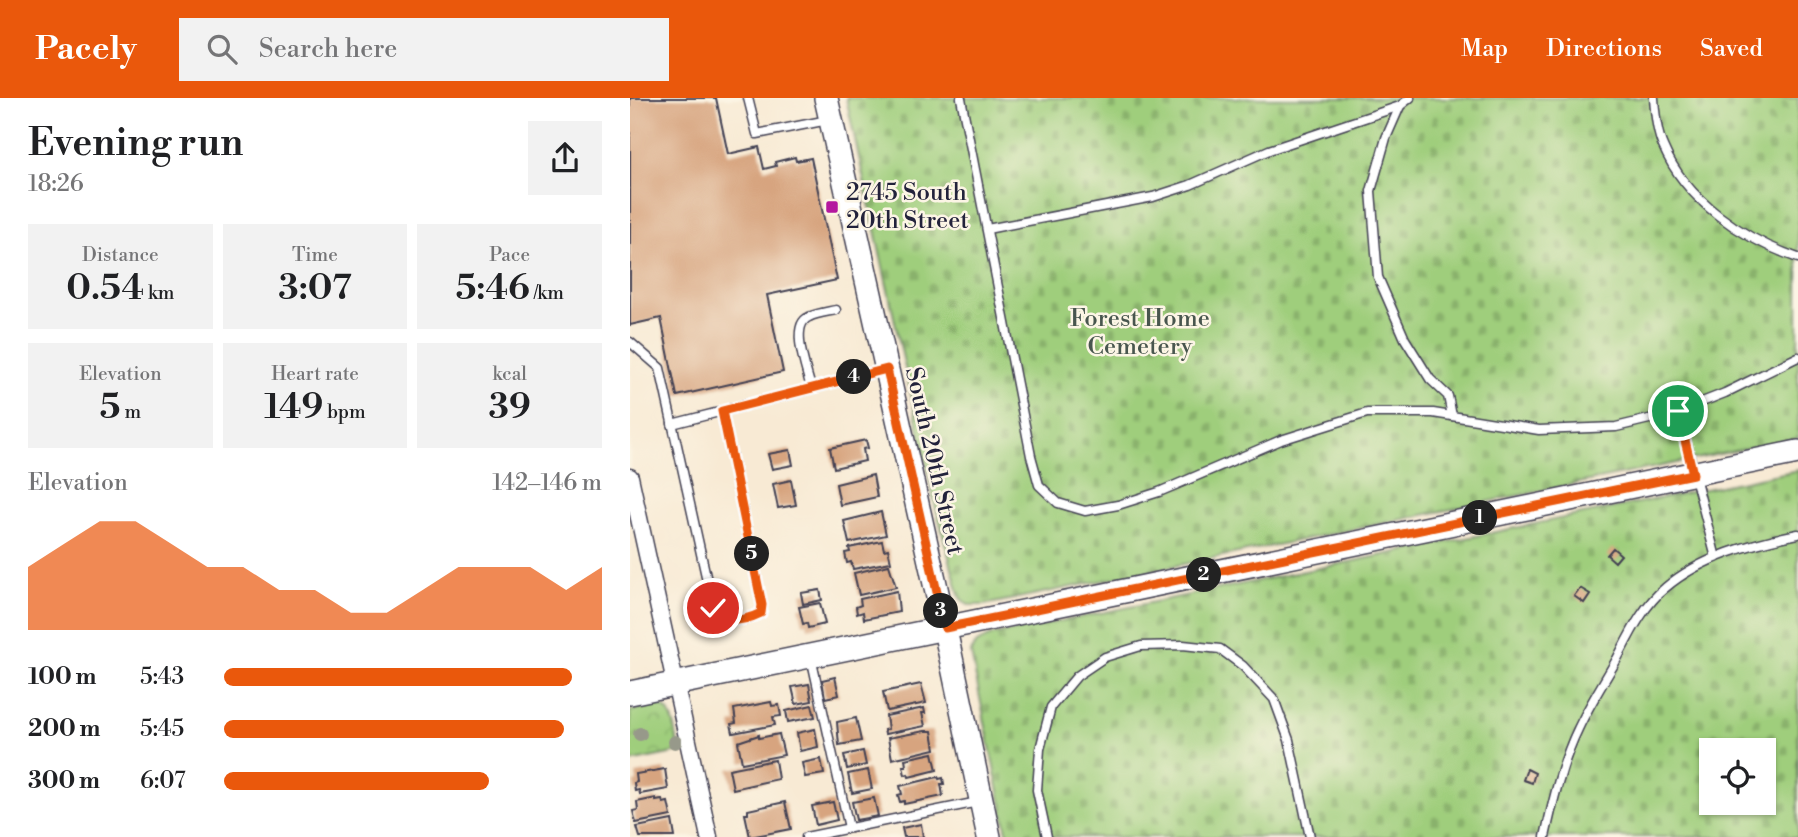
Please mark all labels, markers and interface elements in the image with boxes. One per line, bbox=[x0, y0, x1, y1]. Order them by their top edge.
search box bbox=[179, 18, 669, 81]
text: Pacely bbox=[35, 29, 137, 70]
icon: search bbox=[203, 30, 241, 68]
text: Search here bbox=[259, 33, 397, 65]
text: Map bbox=[1461, 34, 1508, 64]
text: Directions bbox=[1546, 34, 1662, 64]
text: Saved bbox=[1700, 34, 1763, 64]
text: Evening run bbox=[28, 120, 243, 167]
button: share bbox=[528, 121, 602, 195]
text: 18:26 bbox=[28, 170, 84, 198]
place label: 2745 South 20th Street bbox=[846, 178, 969, 236]
marker: 2745 South 20th Street bbox=[824, 199, 840, 215]
text: Distance bbox=[82, 243, 159, 267]
text: Time bbox=[292, 243, 338, 267]
text: Pace bbox=[489, 243, 530, 267]
text: 0.54 bbox=[66, 267, 144, 310]
text: 3:07 bbox=[278, 267, 352, 310]
text: 5:46 bbox=[455, 267, 530, 310]
text: km bbox=[144, 281, 174, 305]
text: /km bbox=[530, 281, 564, 305]
park label: Forest Home Cemetery bbox=[1070, 304, 1210, 362]
pin: 4 bbox=[836, 360, 872, 394]
text: Elevation bbox=[79, 362, 161, 386]
text: Heart rate bbox=[271, 362, 359, 386]
text: kcal bbox=[492, 362, 527, 386]
text: 4 bbox=[847, 364, 860, 388]
street label: South 20th Street bbox=[898, 364, 970, 558]
pin bbox=[1648, 381, 1708, 441]
text: 5 bbox=[100, 386, 121, 429]
text: 149 bbox=[264, 386, 323, 429]
text: 39 bbox=[489, 386, 531, 429]
icon: arrive bbox=[1659, 392, 1697, 430]
text: m bbox=[121, 400, 141, 424]
text: bpm bbox=[323, 400, 366, 424]
text: Elevation bbox=[28, 469, 128, 497]
text: 142–146 m bbox=[492, 469, 602, 497]
pin: 1 bbox=[1462, 500, 1498, 536]
text: 1 bbox=[1475, 505, 1484, 529]
pin: 5 bbox=[734, 536, 770, 572]
text: 5 bbox=[746, 541, 757, 565]
pin: 2 bbox=[1186, 558, 1222, 592]
text: 2 bbox=[1198, 562, 1209, 586]
pin bbox=[683, 578, 743, 638]
icon: check bbox=[694, 589, 732, 627]
pin: 3 bbox=[924, 594, 958, 628]
text: 3 bbox=[935, 598, 946, 622]
text: 100 m bbox=[28, 663, 96, 691]
text: 5:43 bbox=[140, 663, 184, 691]
text: 200 m bbox=[28, 715, 100, 743]
text: 5:45 bbox=[140, 715, 184, 743]
map controls bbox=[1699, 738, 1776, 815]
button: locate bbox=[1699, 738, 1776, 815]
text: 300 m bbox=[28, 767, 100, 795]
text: 6:07 bbox=[140, 767, 186, 795]

